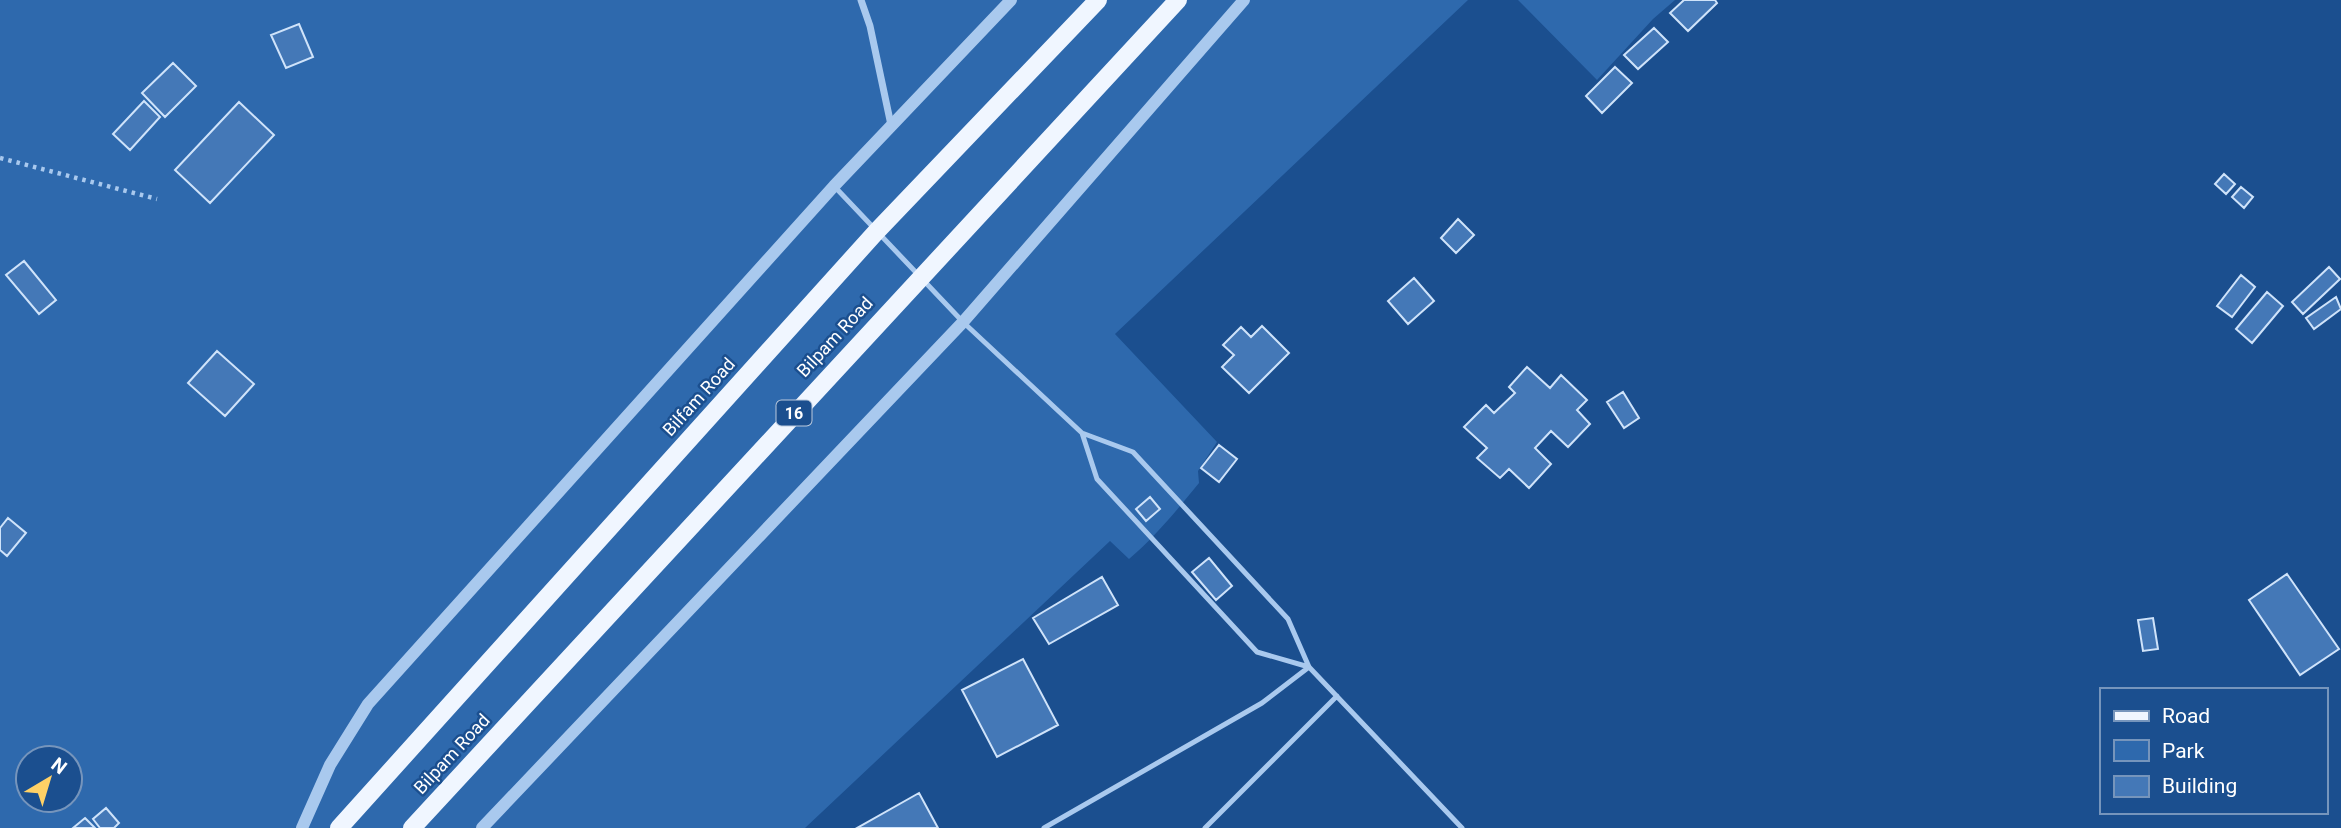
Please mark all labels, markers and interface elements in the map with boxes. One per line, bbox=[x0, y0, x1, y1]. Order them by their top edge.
street label: Bilpam Road bbox=[792, 292, 877, 381]
street label: Bilfam Road bbox=[658, 353, 739, 440]
road number: 16 bbox=[776, 400, 812, 426]
legend bbox=[2100, 688, 2327, 814]
text: Road bbox=[2162, 704, 2210, 728]
street label: Bilpam Road bbox=[409, 709, 494, 798]
text: Park bbox=[2162, 739, 2205, 763]
north arrow bbox=[14, 744, 84, 814]
text: N bbox=[47, 753, 72, 779]
text: Building bbox=[2162, 774, 2237, 798]

